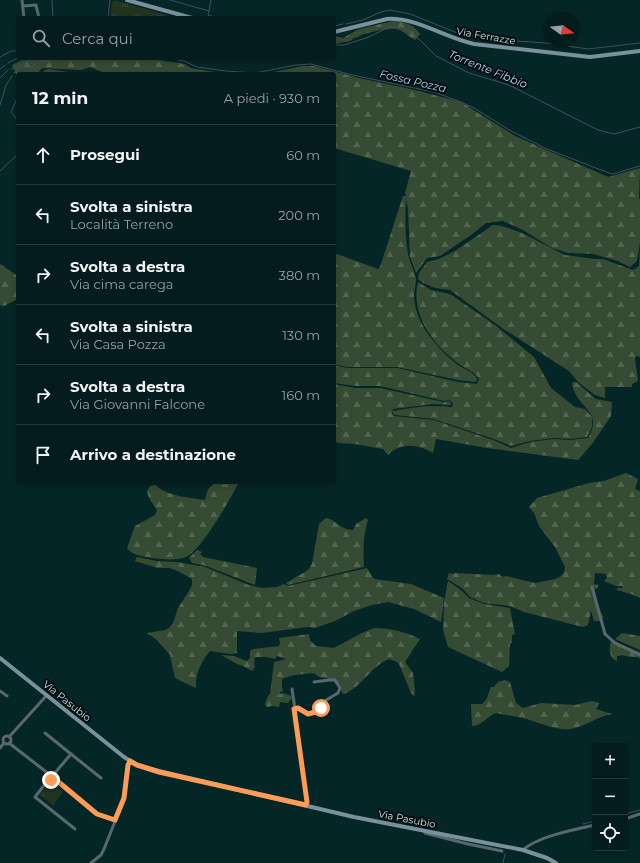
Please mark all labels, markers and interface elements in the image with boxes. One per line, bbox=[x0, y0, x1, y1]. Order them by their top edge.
north arrow bbox=[544, 12, 580, 48]
search box bbox=[16, 16, 336, 60]
street label: Via Ferrazze bbox=[455, 24, 517, 48]
icon: search bbox=[30, 27, 52, 49]
text: Cerca qui bbox=[62, 29, 133, 48]
water label: Torrente Fibbio bbox=[447, 47, 530, 91]
water label: Fossa Pozza bbox=[378, 67, 448, 95]
text: 12 min bbox=[32, 88, 88, 108]
text: A piedi · 930 m bbox=[224, 90, 320, 106]
icon: ahead bbox=[32, 144, 54, 166]
text: Prosegui bbox=[70, 145, 140, 164]
text: 60 m bbox=[286, 147, 320, 163]
text: Svolta a sinistra bbox=[70, 197, 193, 216]
icon: left bbox=[32, 204, 54, 226]
text: 200 m bbox=[278, 207, 320, 223]
text: Località Terreno bbox=[70, 216, 173, 232]
text: Svolta a destra bbox=[70, 257, 185, 276]
icon: right bbox=[32, 264, 54, 286]
text: 380 m bbox=[279, 267, 320, 283]
text: Via cima carega bbox=[70, 276, 173, 292]
text: Svolta a sinistra bbox=[70, 317, 193, 336]
icon: left bbox=[32, 324, 54, 346]
text: 130 m bbox=[282, 327, 320, 343]
text: Via Casa Pozza bbox=[70, 336, 166, 352]
text: Svolta a destra bbox=[70, 377, 185, 396]
icon: right bbox=[32, 384, 54, 406]
text: 160 m bbox=[282, 387, 320, 403]
text: Via Giovanni Falcone bbox=[70, 396, 205, 412]
icon: arrive bbox=[32, 444, 54, 466]
text: Arrivo a destinazione bbox=[70, 445, 236, 464]
street label: Via Pasubio bbox=[40, 678, 94, 724]
route start bbox=[312, 699, 330, 717]
map controls bbox=[592, 743, 628, 851]
button: + bbox=[592, 743, 628, 779]
route end bbox=[42, 771, 60, 789]
button: − bbox=[592, 779, 628, 815]
street label: Via Pasubio bbox=[377, 807, 437, 831]
button: locate bbox=[592, 815, 628, 851]

